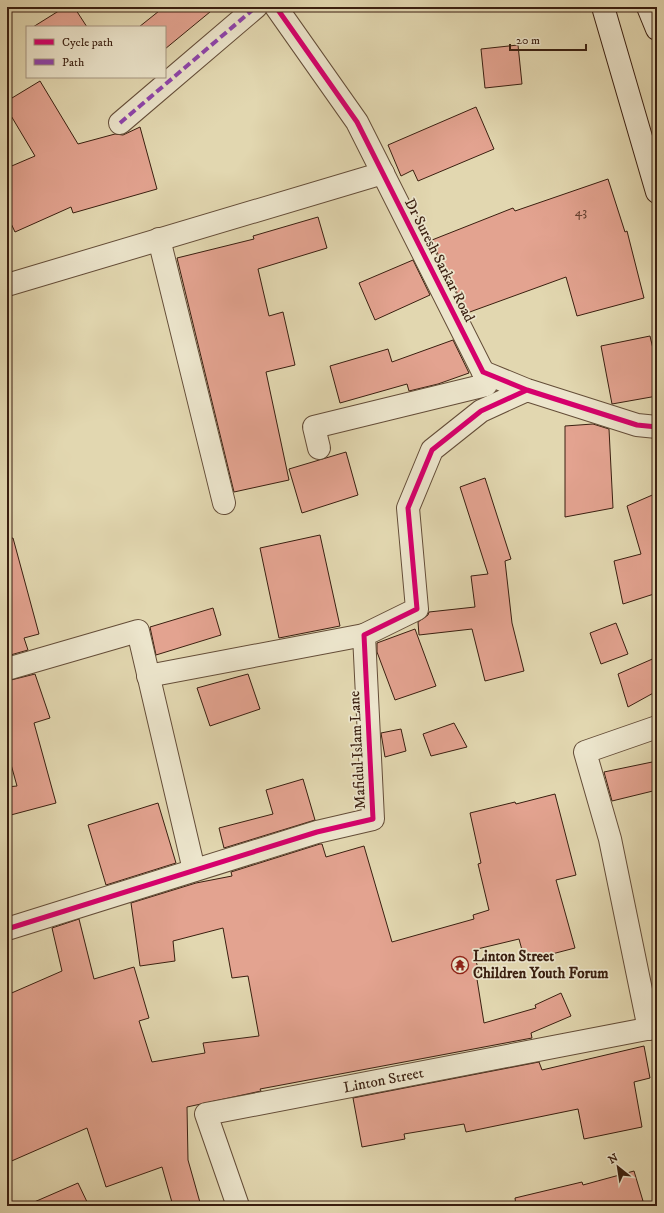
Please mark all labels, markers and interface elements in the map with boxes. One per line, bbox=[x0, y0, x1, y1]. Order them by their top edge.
legend bbox=[26, 26, 166, 78]
scale bar bbox=[510, 26, 586, 52]
text: 20 m bbox=[516, 33, 540, 48]
text: Cycle path bbox=[62, 35, 114, 50]
text: Path bbox=[62, 55, 85, 70]
street label: Dr Suresh Sarkar Road bbox=[400, 195, 479, 326]
house number: 43 bbox=[575, 204, 587, 220]
street label: Mafidul Islam Lane bbox=[345, 690, 370, 810]
place label: Linton Street Children Youth Forum bbox=[473, 947, 609, 983]
temple icon: Linton Street Children Youth Forum bbox=[450, 955, 470, 975]
street label: Linton Street bbox=[342, 1063, 425, 1097]
north arrow bbox=[598, 1147, 638, 1187]
text: N bbox=[606, 1151, 621, 1168]

